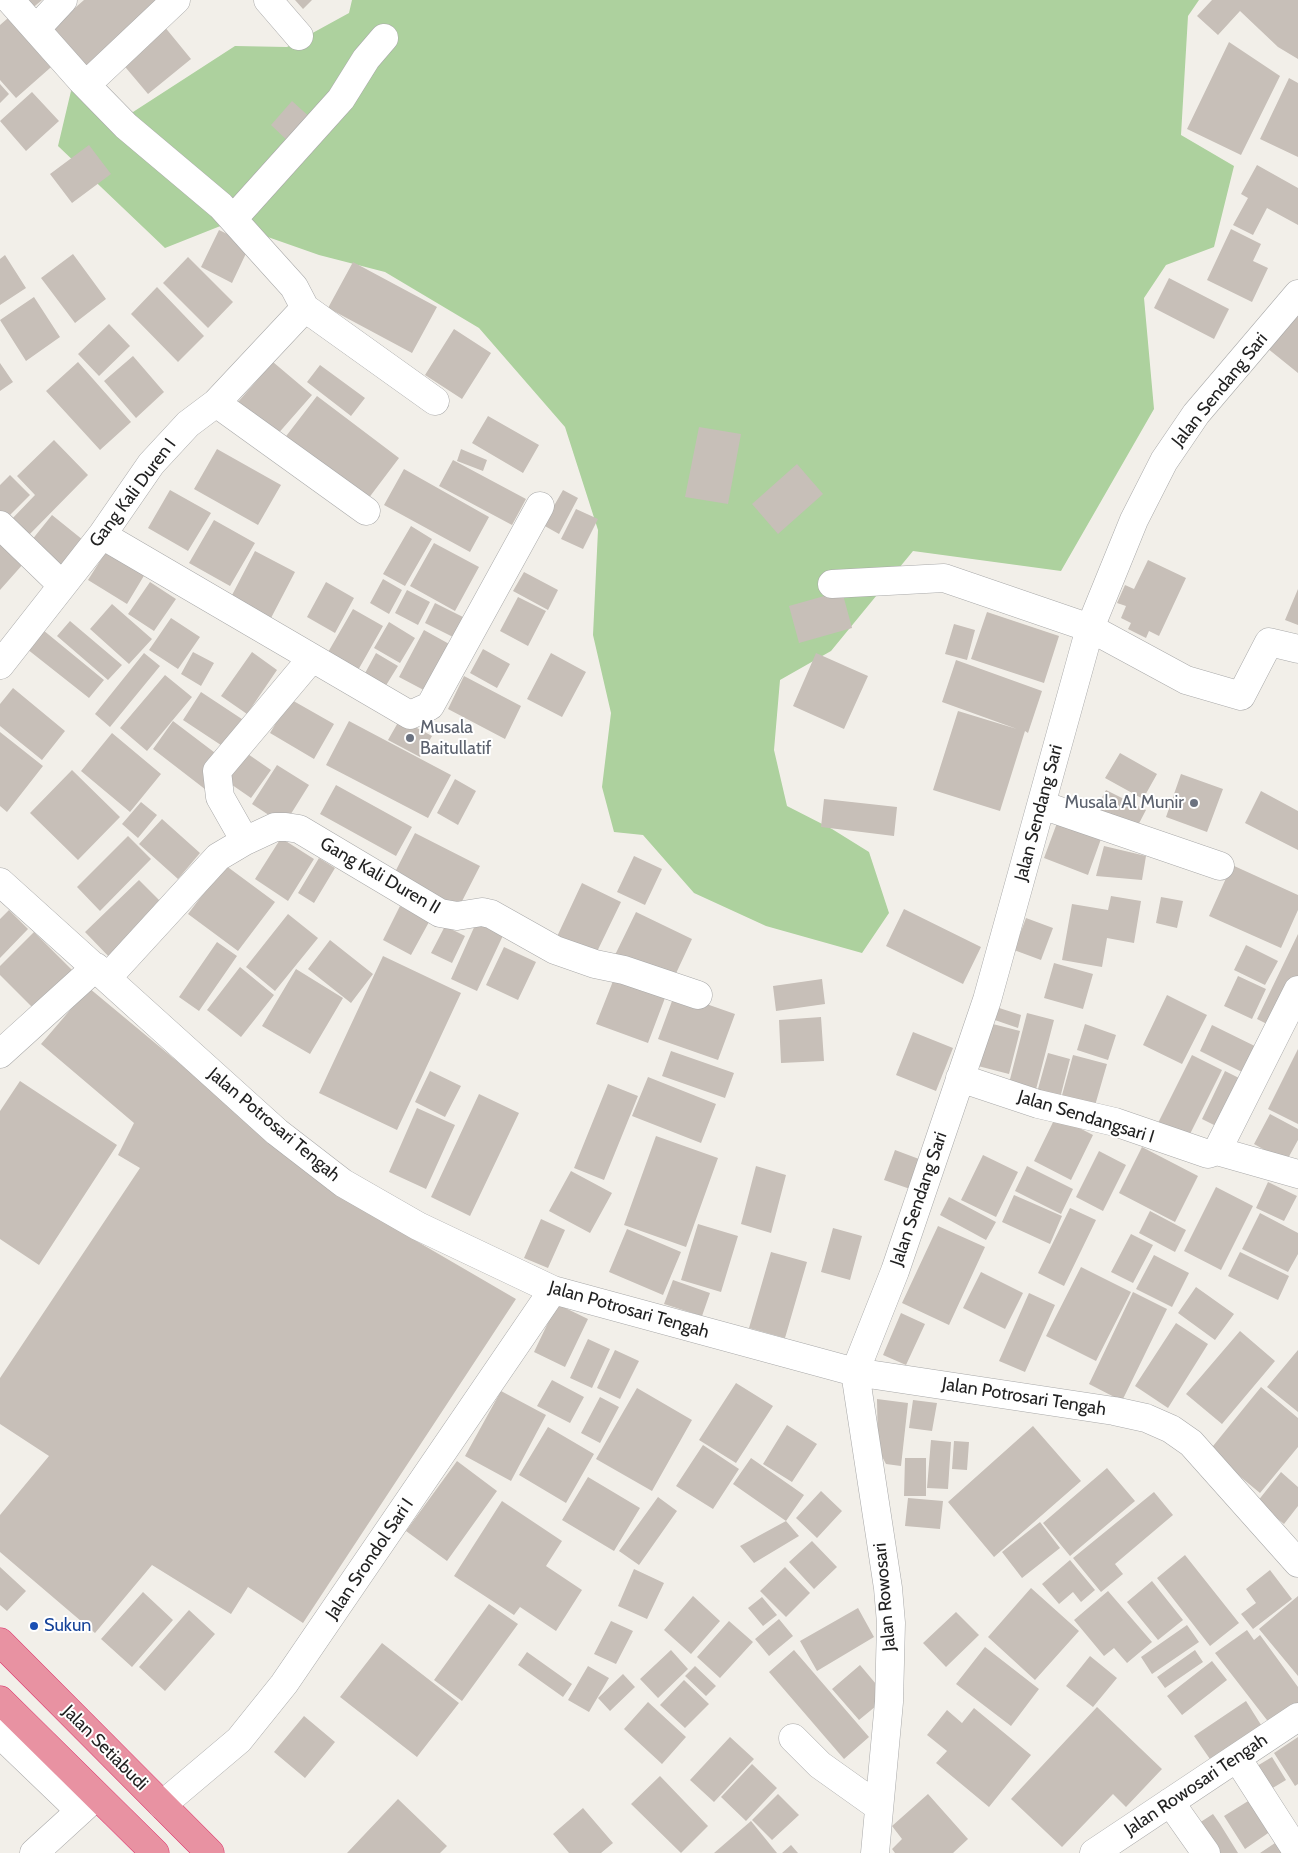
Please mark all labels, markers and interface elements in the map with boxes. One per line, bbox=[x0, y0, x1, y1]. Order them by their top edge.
street label: Jalan Sendang Sari bbox=[1167, 329, 1273, 451]
street label: Gang Kali Duren I bbox=[85, 434, 181, 552]
place label: Musala Baitullatif bbox=[420, 717, 491, 760]
marker: Musala Baitullatif bbox=[404, 732, 416, 744]
street label: Jalan Sendang Sari bbox=[1010, 742, 1068, 884]
place label: Musala Al Munir bbox=[1064, 792, 1184, 814]
marker: Musala Al Munir bbox=[1188, 797, 1200, 809]
street label: Gang Kali Duren II bbox=[316, 833, 444, 919]
street label: Jalan Potrosari Tengah bbox=[204, 1063, 344, 1187]
street label: Jalan Sendangsari I bbox=[1015, 1086, 1157, 1148]
street label: Jalan Sendang Sari bbox=[886, 1129, 952, 1269]
street label: Jalan Potrosari Tengah bbox=[546, 1277, 712, 1343]
street label: Jalan Potrosari Tengah bbox=[940, 1373, 1108, 1421]
street label: Jalan Srondol Sari I bbox=[322, 1494, 418, 1624]
street label: Jalan Rowosari bbox=[869, 1542, 901, 1652]
place label: Sukun bbox=[44, 1615, 91, 1637]
marker: Sukun bbox=[28, 1620, 40, 1632]
street label: Jalan Setiabudi bbox=[58, 1701, 152, 1795]
street label: Jalan Rowosari Tengah bbox=[1120, 1729, 1272, 1841]

